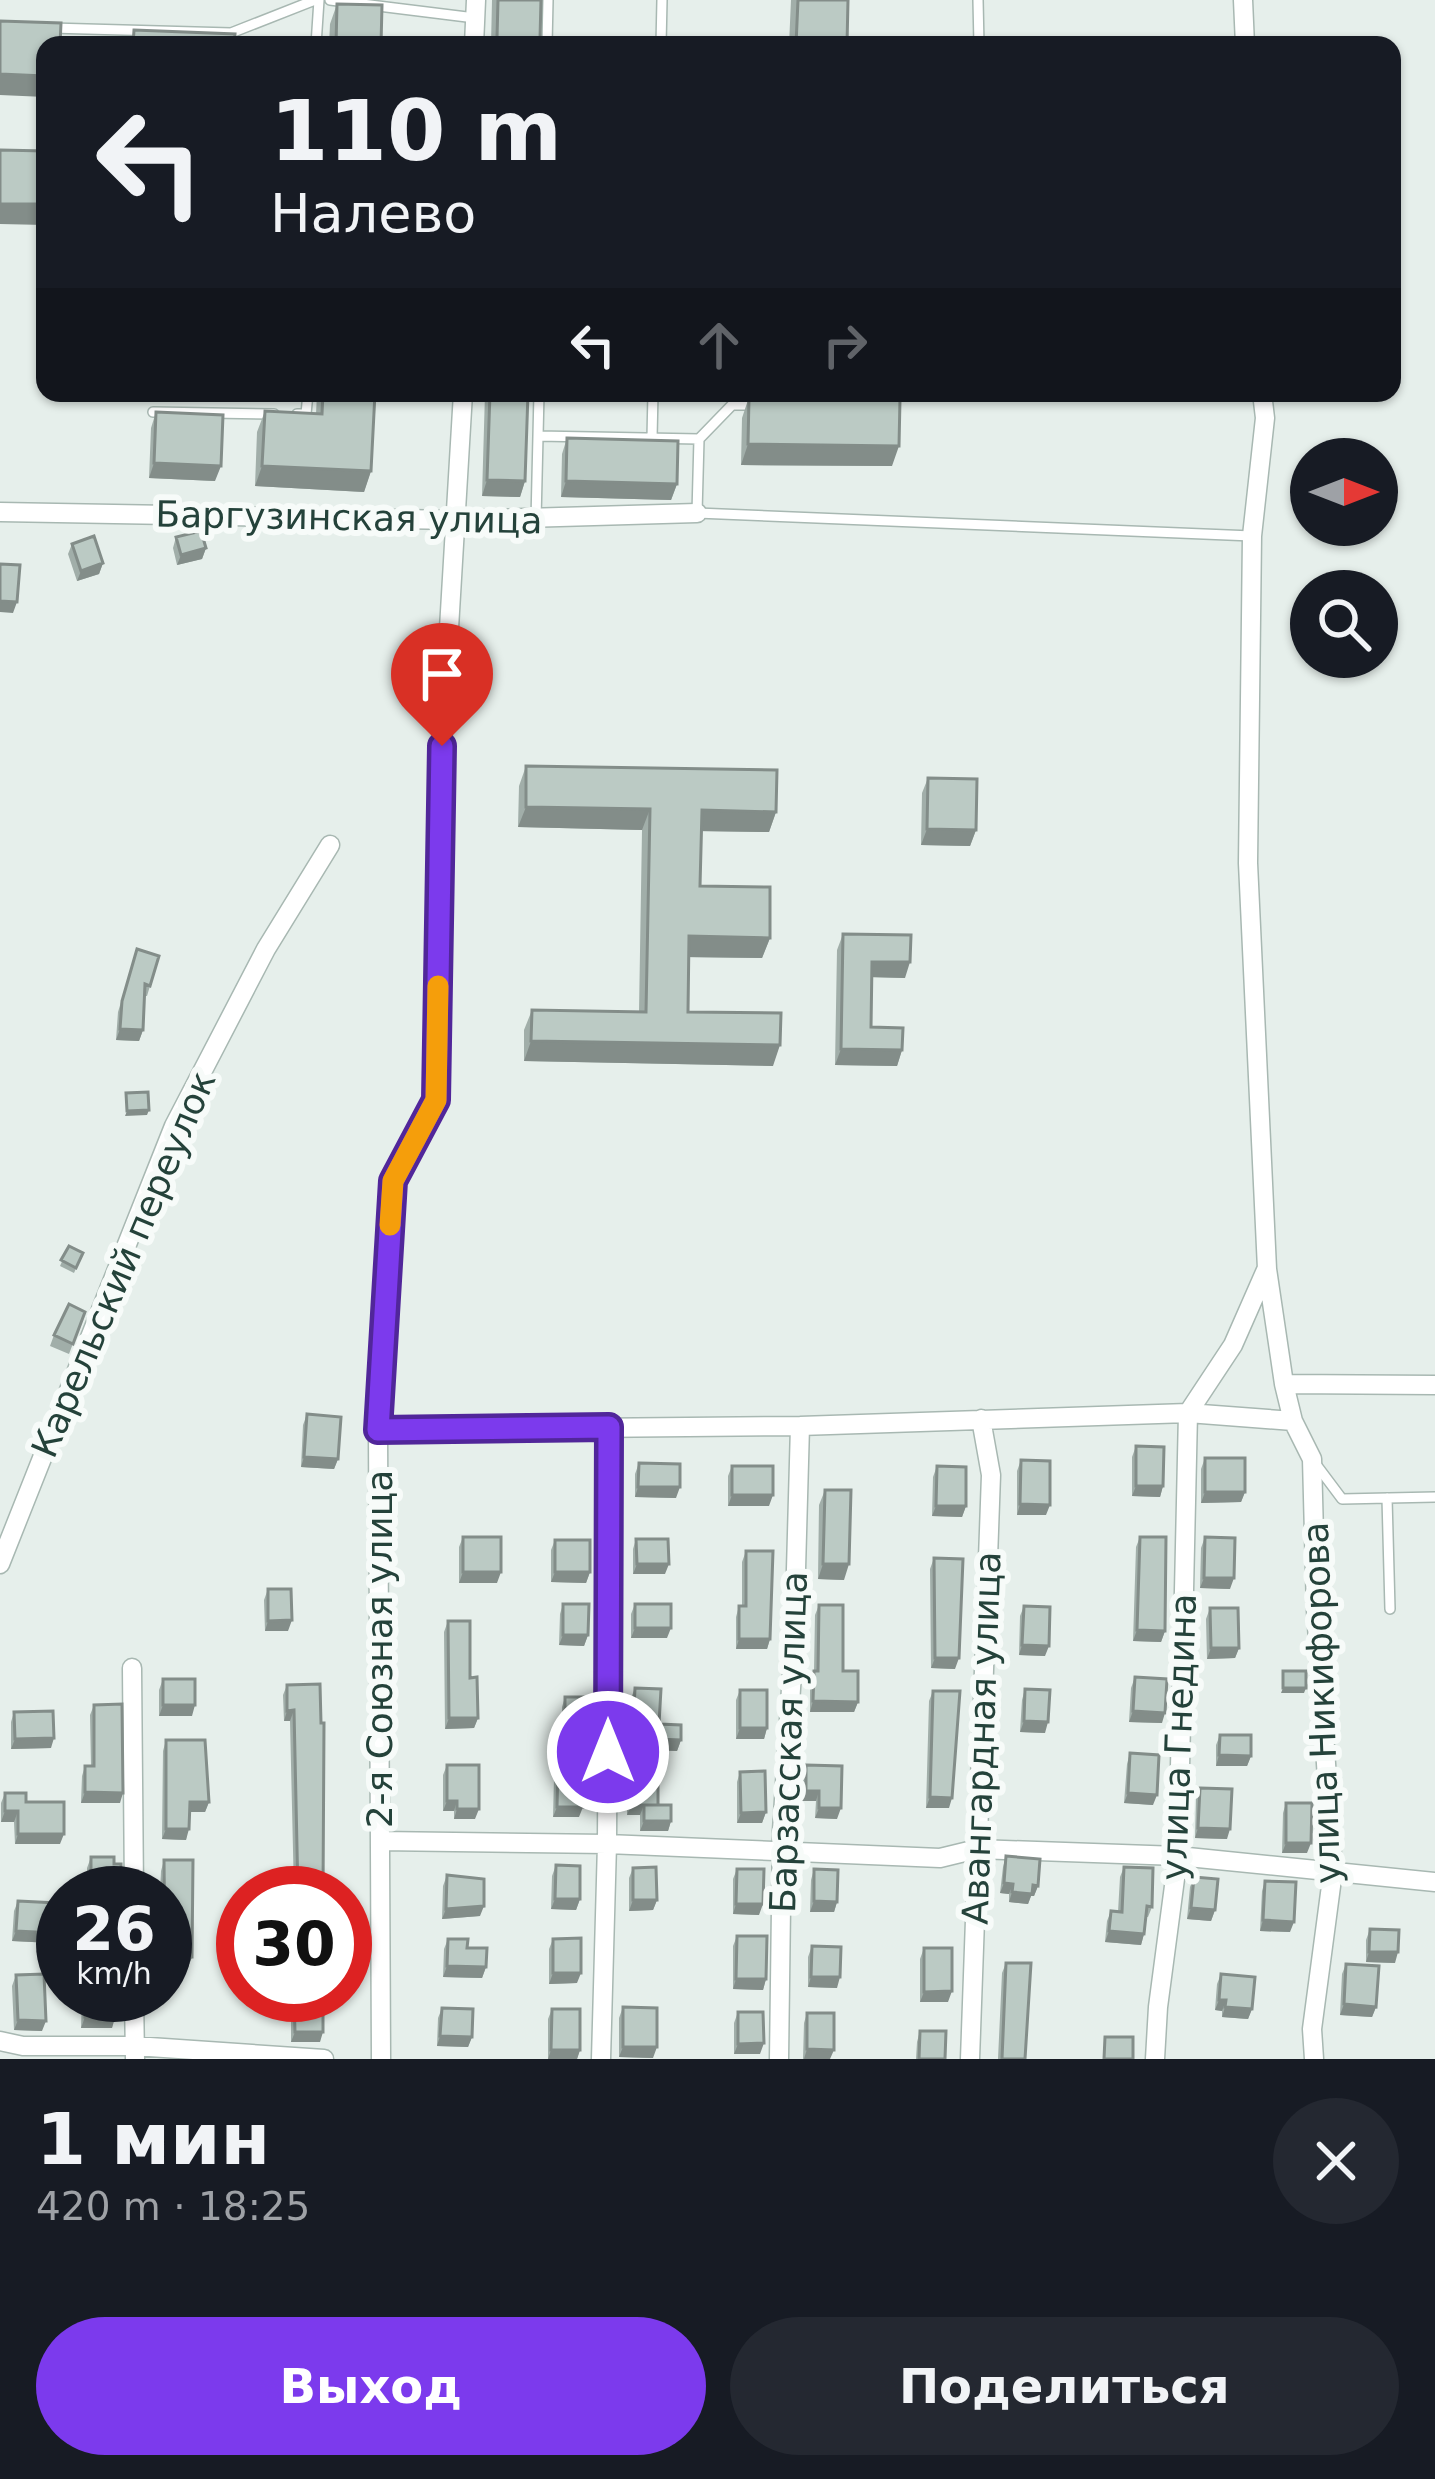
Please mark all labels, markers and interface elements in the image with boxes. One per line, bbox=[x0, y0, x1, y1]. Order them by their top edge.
text: 110 m bbox=[270, 82, 562, 180]
icon: left bbox=[72, 84, 228, 240]
text: Налево bbox=[270, 182, 476, 245]
icon: left bbox=[560, 312, 626, 378]
icon: ahead bbox=[686, 312, 752, 378]
icon: right bbox=[812, 312, 878, 378]
north arrow bbox=[1290, 438, 1398, 546]
map controls bbox=[1290, 438, 1398, 678]
street label: Баргузинская улица bbox=[155, 494, 543, 541]
button: search bbox=[1290, 570, 1398, 678]
pin bbox=[391, 623, 493, 746]
icon: arrive bbox=[409, 641, 475, 707]
street label: Карельский переулок bbox=[23, 1065, 223, 1463]
street label: 2-я Союзная улица bbox=[359, 1470, 400, 1828]
street label: улица Никифорова bbox=[1295, 1521, 1348, 1885]
street label: Авангардная улица bbox=[955, 1551, 1008, 1925]
street label: Барзасская улица bbox=[762, 1571, 815, 1913]
street label: улица Гнедина bbox=[1153, 1593, 1204, 1881]
position arrow bbox=[545, 1689, 671, 1815]
speed limit sign: 30 bbox=[216, 1866, 372, 2022]
text: 26 bbox=[72, 1894, 156, 1964]
text: km/h bbox=[76, 1956, 152, 1991]
text: 1 мин bbox=[36, 2097, 270, 2181]
button: close bbox=[1273, 2098, 1399, 2224]
text: 420 m · 18:25 bbox=[36, 2184, 310, 2229]
button: Выход bbox=[36, 2317, 706, 2455]
button: Поделиться bbox=[730, 2317, 1399, 2455]

